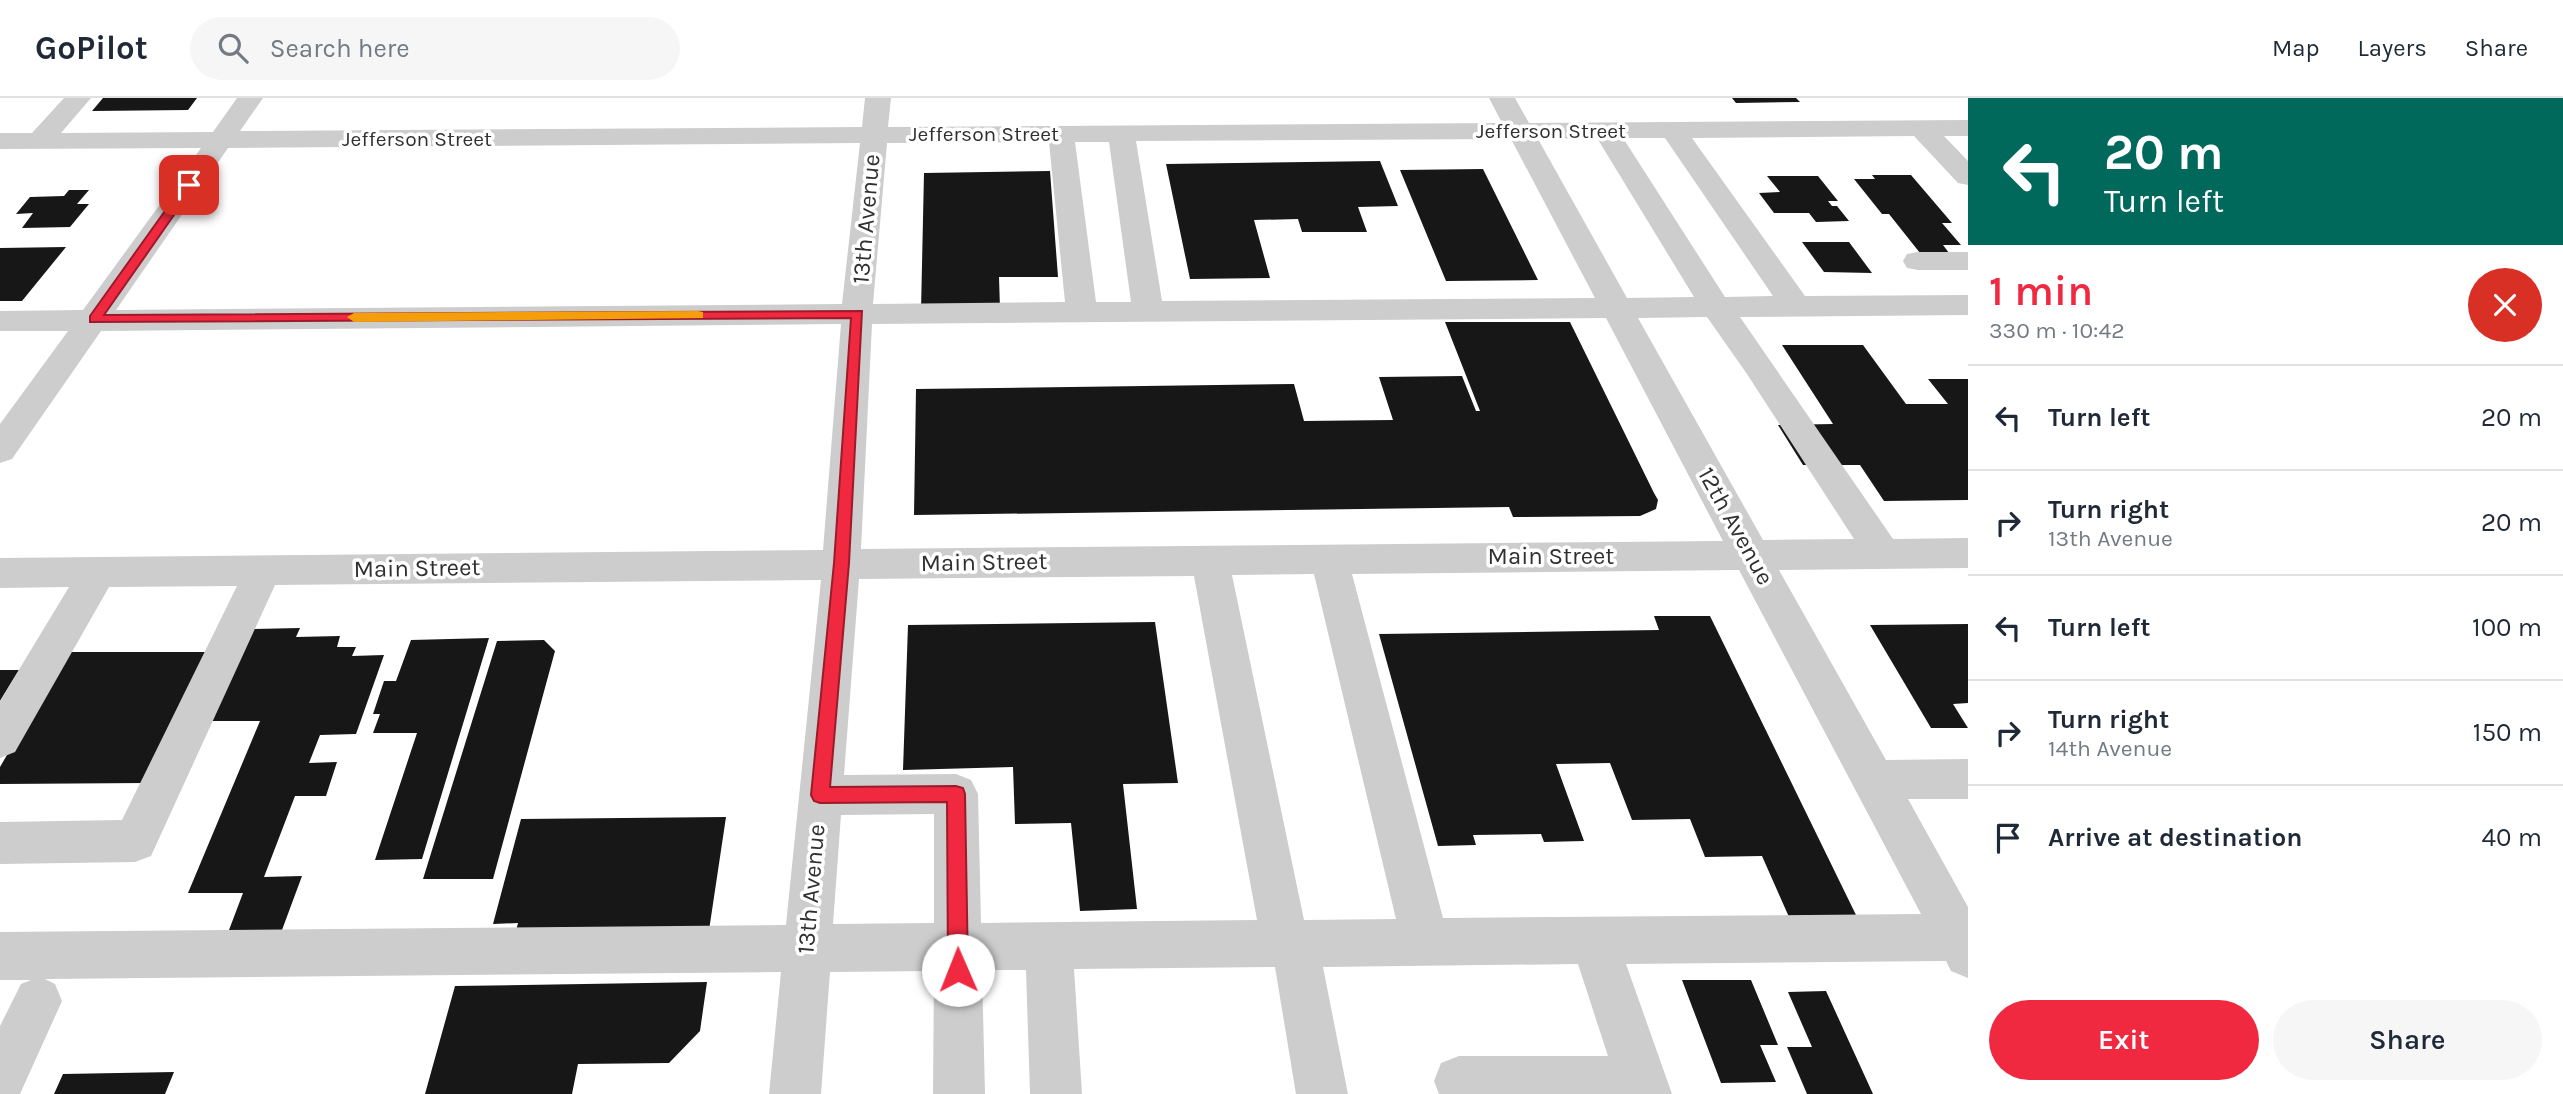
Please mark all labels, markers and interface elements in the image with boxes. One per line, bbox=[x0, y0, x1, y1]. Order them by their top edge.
search box bbox=[190, 17, 680, 80]
text: GoPilot bbox=[35, 29, 148, 67]
icon: search bbox=[214, 29, 252, 67]
text: Search here bbox=[270, 33, 410, 64]
text: Map bbox=[2272, 34, 2320, 62]
text: Layers bbox=[2358, 34, 2427, 62]
text: Share bbox=[2465, 34, 2528, 62]
street label: Jefferson Street bbox=[1476, 119, 1626, 143]
street label: Jefferson Street bbox=[909, 122, 1059, 146]
text: 20 m bbox=[2104, 124, 2224, 181]
icon: left bbox=[1989, 126, 2080, 217]
street label: Jefferson Street bbox=[342, 127, 492, 151]
street label: 13th Avenue bbox=[846, 153, 886, 285]
pin bbox=[159, 155, 219, 215]
icon: arrive bbox=[170, 166, 208, 204]
text: Turn left bbox=[2104, 183, 2224, 220]
text: 1 min bbox=[1989, 266, 2093, 316]
button: close bbox=[2468, 268, 2542, 342]
text: 330 m · 10:42 bbox=[1989, 317, 2125, 344]
icon: left bbox=[1989, 399, 2027, 437]
text: Turn left bbox=[2048, 402, 2150, 433]
text: 20 m bbox=[2481, 402, 2542, 433]
street label: 12th Avenue bbox=[1692, 462, 1780, 590]
text: Turn right bbox=[2048, 494, 2169, 525]
icon: right bbox=[1989, 504, 2027, 542]
text: 20 m bbox=[2481, 507, 2542, 538]
text: 13th Avenue bbox=[2048, 525, 2173, 552]
street label: Main Street bbox=[1488, 542, 1614, 570]
street label: Main Street bbox=[920, 547, 1048, 577]
street label: Main Street bbox=[353, 553, 481, 583]
icon: left bbox=[1989, 609, 2027, 647]
text: Turn left bbox=[2048, 612, 2150, 643]
text: 100 m bbox=[2472, 612, 2542, 643]
text: Turn right bbox=[2048, 704, 2169, 735]
icon: right bbox=[1989, 714, 2027, 752]
text: 150 m bbox=[2473, 717, 2542, 748]
text: 14th Avenue bbox=[2048, 735, 2172, 762]
icon: arrive bbox=[1989, 819, 2027, 857]
text: Arrive at destination bbox=[2048, 822, 2302, 853]
text: 40 m bbox=[2482, 822, 2542, 853]
street label: 13th Avenue bbox=[791, 823, 831, 955]
position arrow bbox=[921, 933, 995, 1007]
button: Exit bbox=[1989, 1000, 2259, 1080]
button: Share bbox=[2273, 1000, 2542, 1080]

